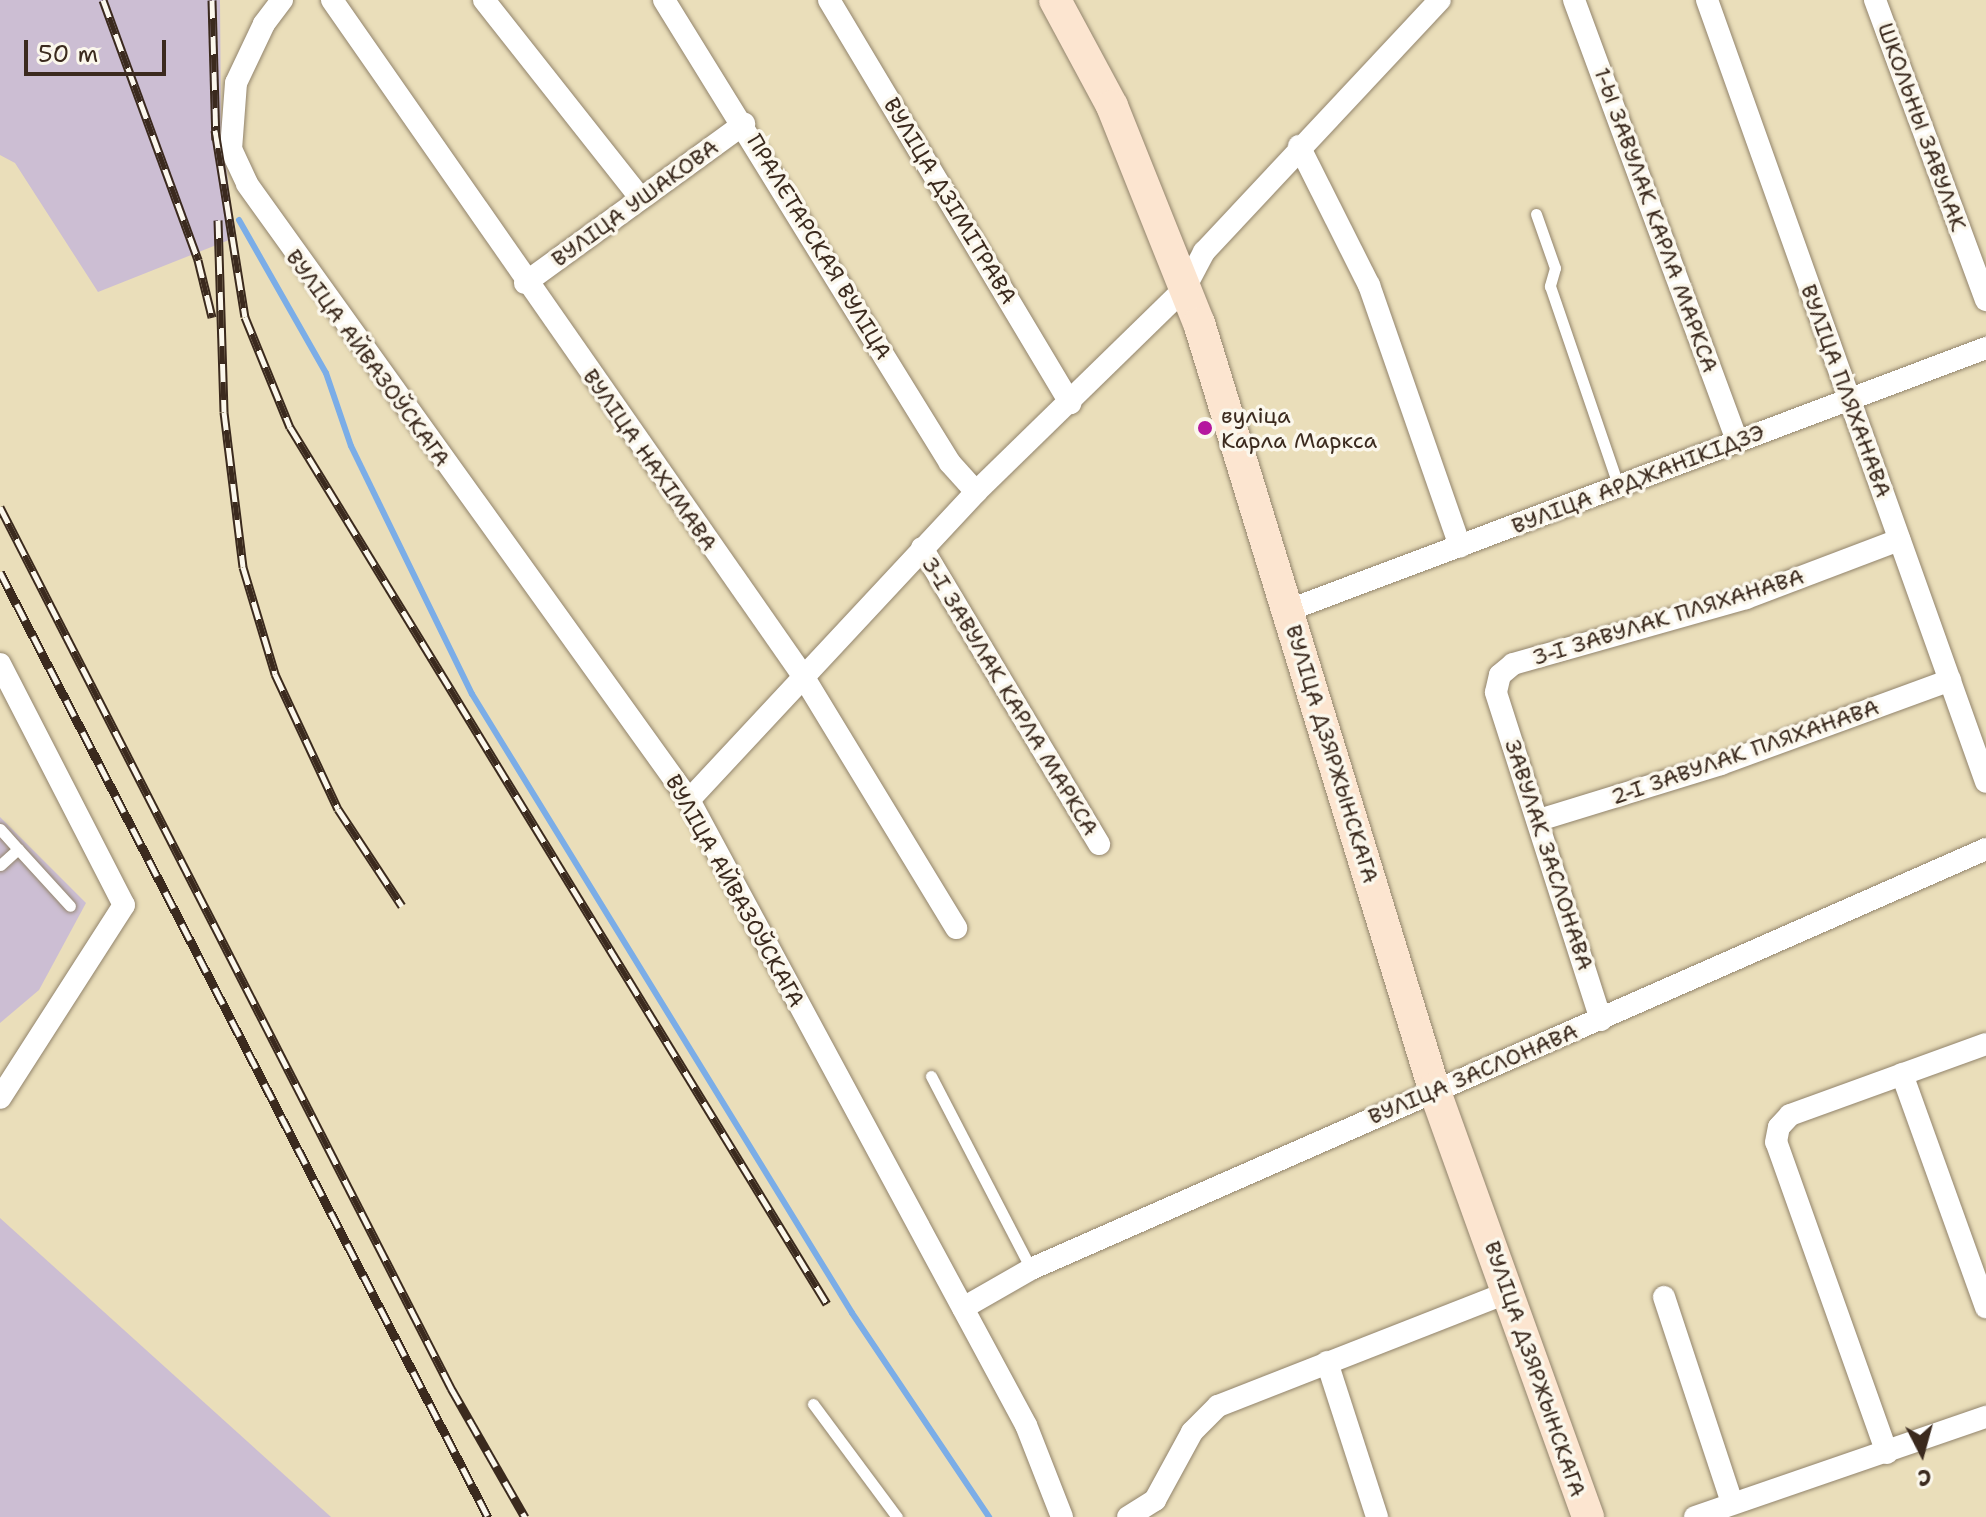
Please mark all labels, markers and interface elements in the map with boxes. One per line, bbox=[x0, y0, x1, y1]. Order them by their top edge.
street label: ШКОЛЬНЫ ЗАВУЛАК bbox=[1872, 19, 1972, 235]
scale bar bbox=[28, 24, 170, 74]
text: 50 m bbox=[38, 38, 98, 70]
street label: 1-Ы ЗАВУЛАК КАРЛА МАРКСА bbox=[1588, 64, 1724, 376]
street label: ВУЛІЦА ДЗІМІТРАВА bbox=[878, 93, 1022, 309]
street label: ПРАЛЕТАРСКАЯ ВУЛІЦА bbox=[741, 129, 897, 365]
street label: ВУЛІЦА УШАКОВА bbox=[546, 134, 724, 272]
street label: ВУЛІЦА АЙВАЗОЎСКАГА bbox=[280, 244, 456, 472]
street label: ВУЛІЦА ПЛЯХАНАВА bbox=[1795, 281, 1897, 501]
street label: ВУЛІЦА НАХІМАВА bbox=[577, 364, 723, 556]
place label: вуліца Карла Маркса bbox=[1221, 402, 1377, 454]
marker: вуліца Карла Маркса bbox=[1196, 419, 1214, 437]
street label: ВУЛІЦА АРДЖАНІКІДЗЭ bbox=[1508, 419, 1768, 539]
street label: 3-І ЗАВУЛАК КАРЛА МАРКСА bbox=[916, 552, 1104, 840]
street label: 3-І ЗАВУЛАК ПЛЯХАНАВА bbox=[1529, 563, 1807, 671]
street label: ВУЛІЦА ДЗЯРЖЫНСКАГА bbox=[1280, 622, 1384, 886]
street label: 2-І ЗАВУЛАК ПЛЯХАНАВА bbox=[1608, 694, 1882, 810]
street label: ЗАВУЛАК ЗАСЛОНАВА bbox=[1499, 736, 1599, 974]
street label: ВУЛІЦА АЙВАЗОЎСКАГА bbox=[660, 770, 810, 1012]
street label: ВУЛІЦА ЗАСЛОНАВА bbox=[1364, 1018, 1582, 1130]
street label: ВУЛІЦА ДЗЯРЖЫНСКАГА bbox=[1479, 1238, 1591, 1500]
north arrow bbox=[1882, 1413, 1962, 1493]
text: С bbox=[1916, 1462, 1933, 1492]

